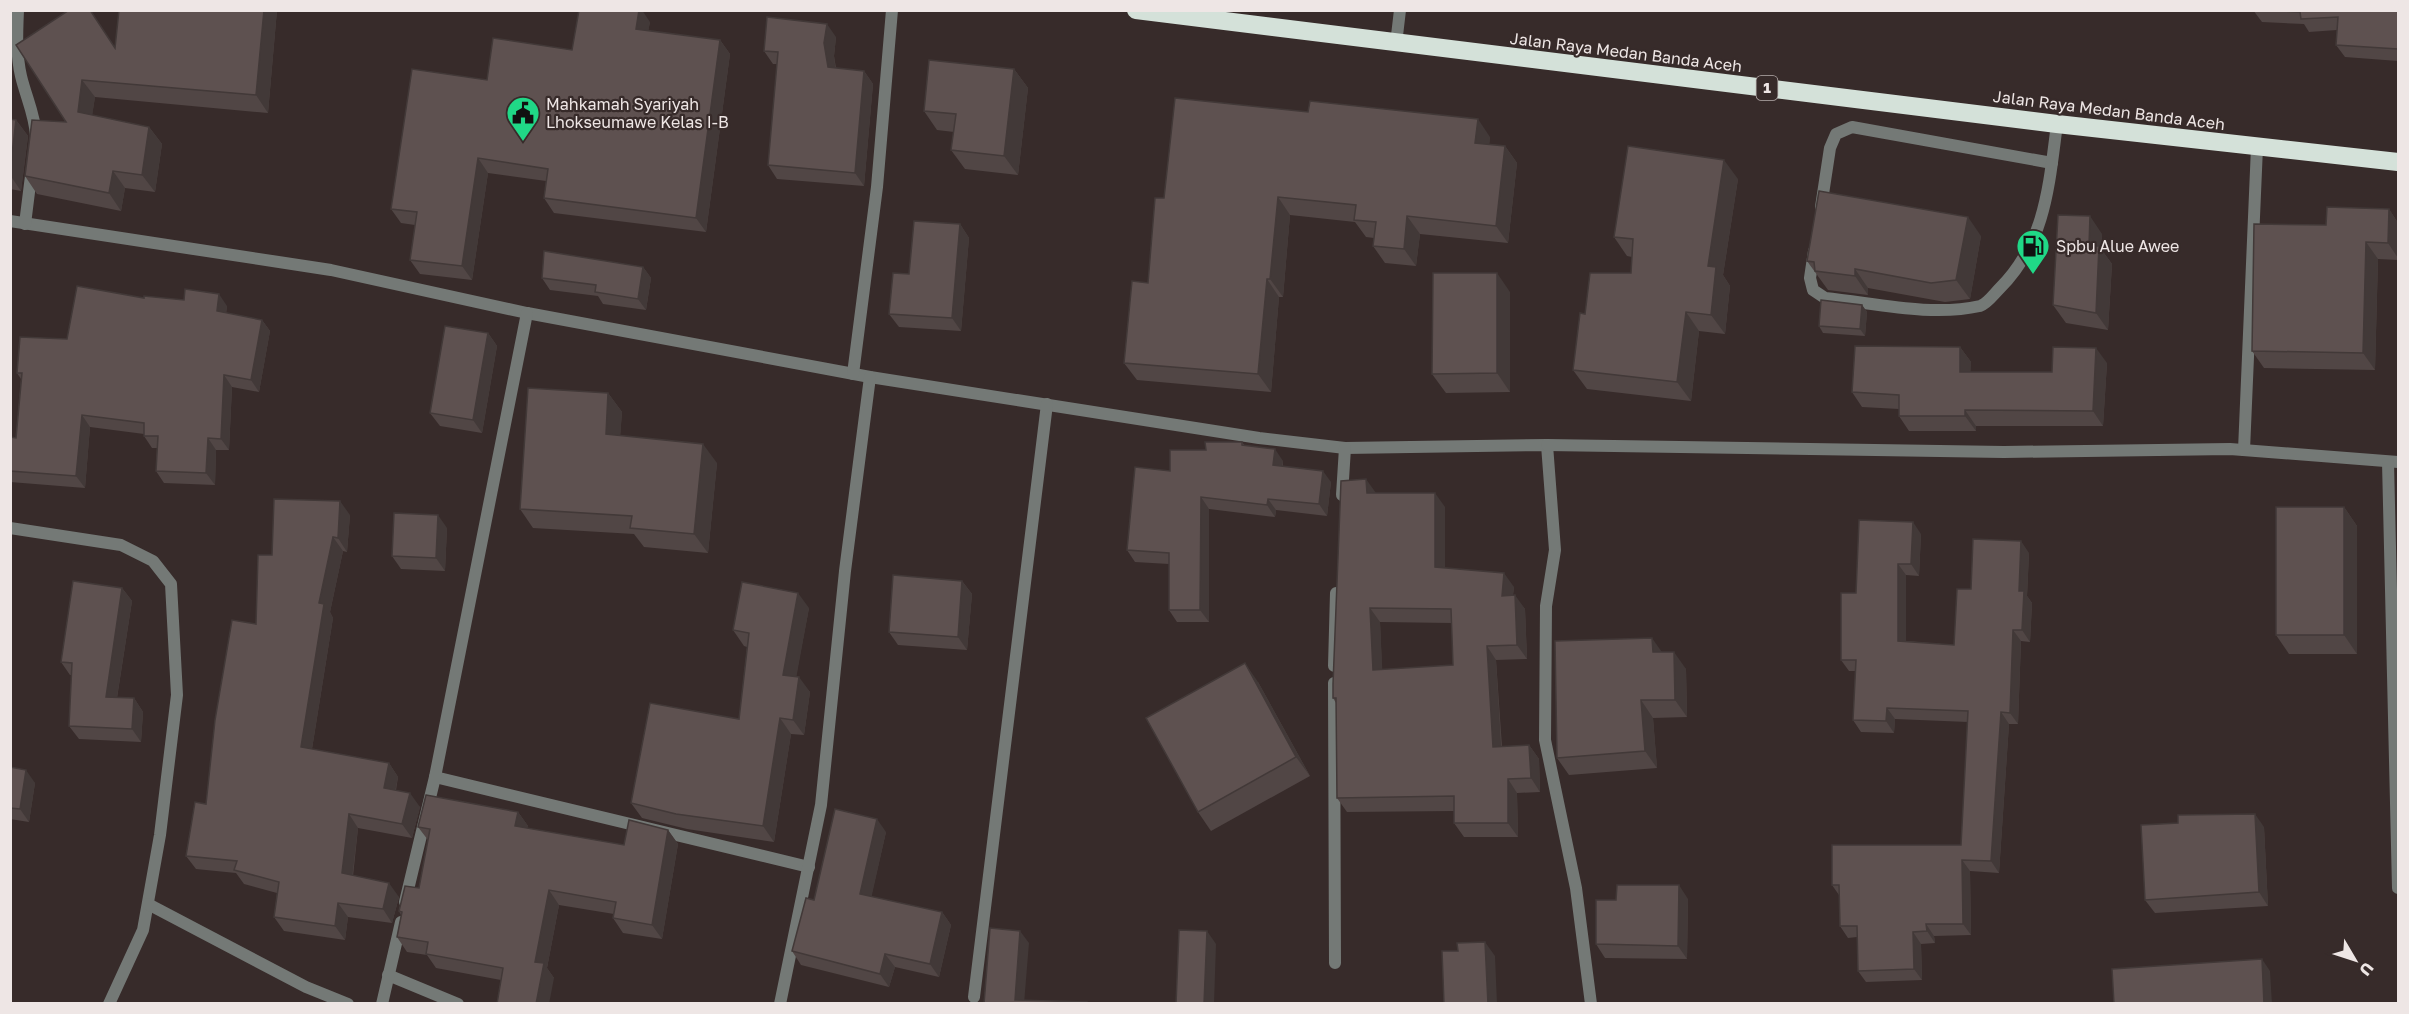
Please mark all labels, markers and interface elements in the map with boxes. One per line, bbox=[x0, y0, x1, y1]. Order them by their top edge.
street label: Jalan Raya Medan Banda Aceh bbox=[1509, 28, 1743, 76]
road number: 1 bbox=[1756, 76, 1778, 100]
street label: Jalan Raya Medan Banda Aceh bbox=[1992, 86, 2226, 134]
place label: Mahkamah Syariyah Lhokseumawe Kelas I-B bbox=[546, 94, 729, 132]
public building icon: Mahkamah Syariyah Lhokseumawe Kelas I-B bbox=[505, 95, 541, 142]
fuel station icon: Spbu Alue Awee bbox=[2015, 228, 2051, 275]
place label: Spbu Alue Awee bbox=[2056, 236, 2179, 256]
north arrow bbox=[2325, 930, 2385, 990]
text: U bbox=[2355, 959, 2378, 980]

